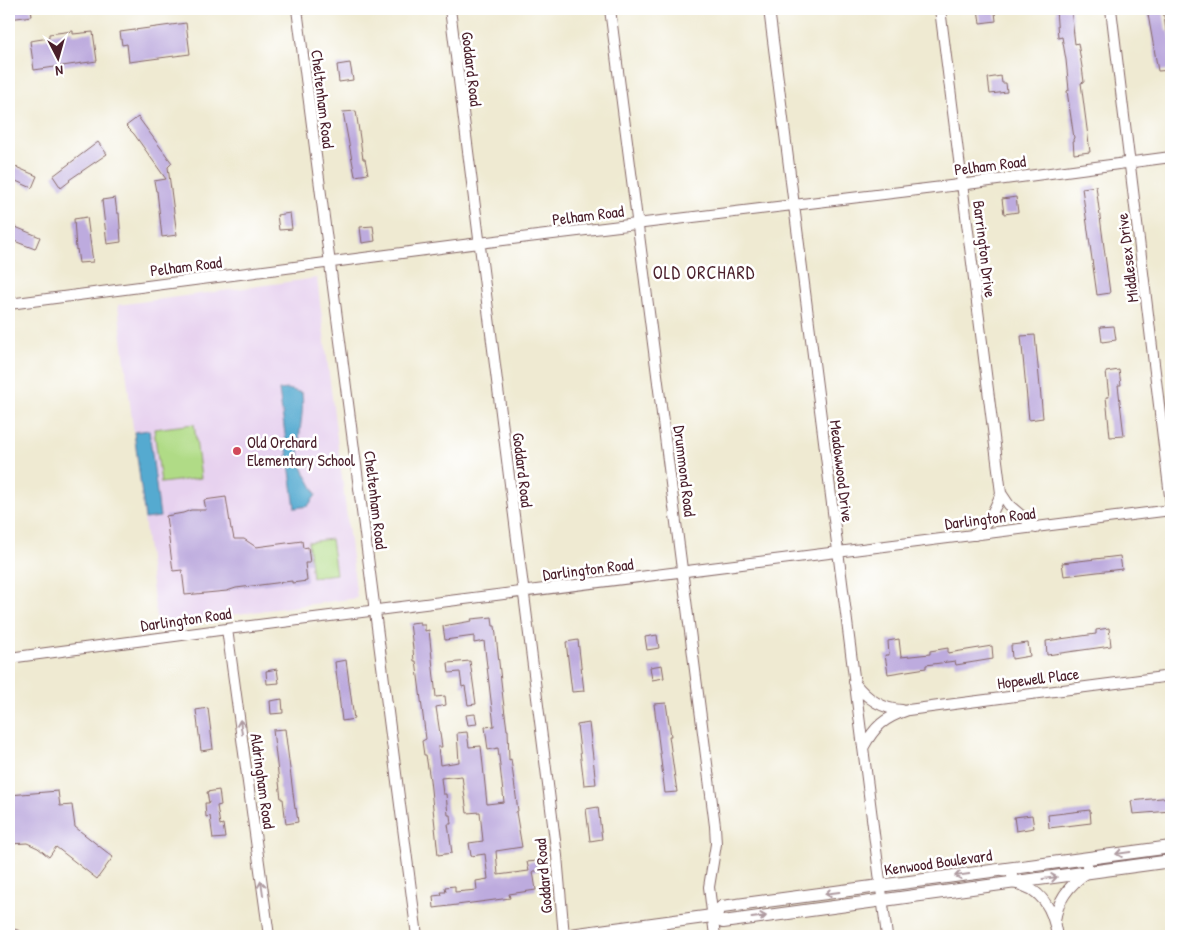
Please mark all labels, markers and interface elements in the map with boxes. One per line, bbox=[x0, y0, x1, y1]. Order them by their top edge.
street label: Goddard Road bbox=[457, 30, 487, 108]
north arrow bbox=[32, 32, 82, 82]
street label: Cheltenham Road bbox=[306, 49, 340, 149]
text: N bbox=[54, 62, 64, 81]
street label: Pelham Road bbox=[953, 150, 1027, 180]
street label: Barrington Drive bbox=[968, 199, 1002, 299]
street label: Pelham Road bbox=[551, 200, 625, 230]
street label: Middlesex Drive bbox=[1111, 212, 1143, 304]
street label: Pelham Road bbox=[149, 251, 223, 281]
district label: OLD ORCHARD bbox=[653, 260, 755, 285]
street label: Meadowwood Drive bbox=[825, 419, 859, 524]
street label: Drummond Road bbox=[668, 424, 702, 518]
place label: Old Orchard Elementary School bbox=[247, 431, 356, 471]
street label: Goddard Road bbox=[508, 431, 538, 509]
marker: Old Orchard Elementary School bbox=[231, 445, 243, 457]
street label: Cheltenham Road bbox=[359, 450, 393, 550]
street label: Darlington Road bbox=[943, 502, 1037, 534]
street label: Darlington Road bbox=[541, 553, 635, 585]
street label: Darlington Road bbox=[139, 602, 233, 636]
street label: Hopewell Place bbox=[996, 662, 1081, 694]
one-way arrow bbox=[235, 719, 245, 735]
street label: Aldringham Road bbox=[245, 732, 281, 830]
street label: Goddard Road bbox=[529, 838, 557, 914]
street label: Kenwood Boulevard bbox=[883, 844, 993, 880]
one-way arrow bbox=[1115, 849, 1131, 859]
one-way arrow bbox=[954, 870, 970, 880]
one-way arrow bbox=[1042, 872, 1058, 882]
one-way arrow bbox=[257, 880, 267, 896]
one-way arrow bbox=[824, 888, 840, 898]
one-way arrow bbox=[751, 912, 767, 922]

